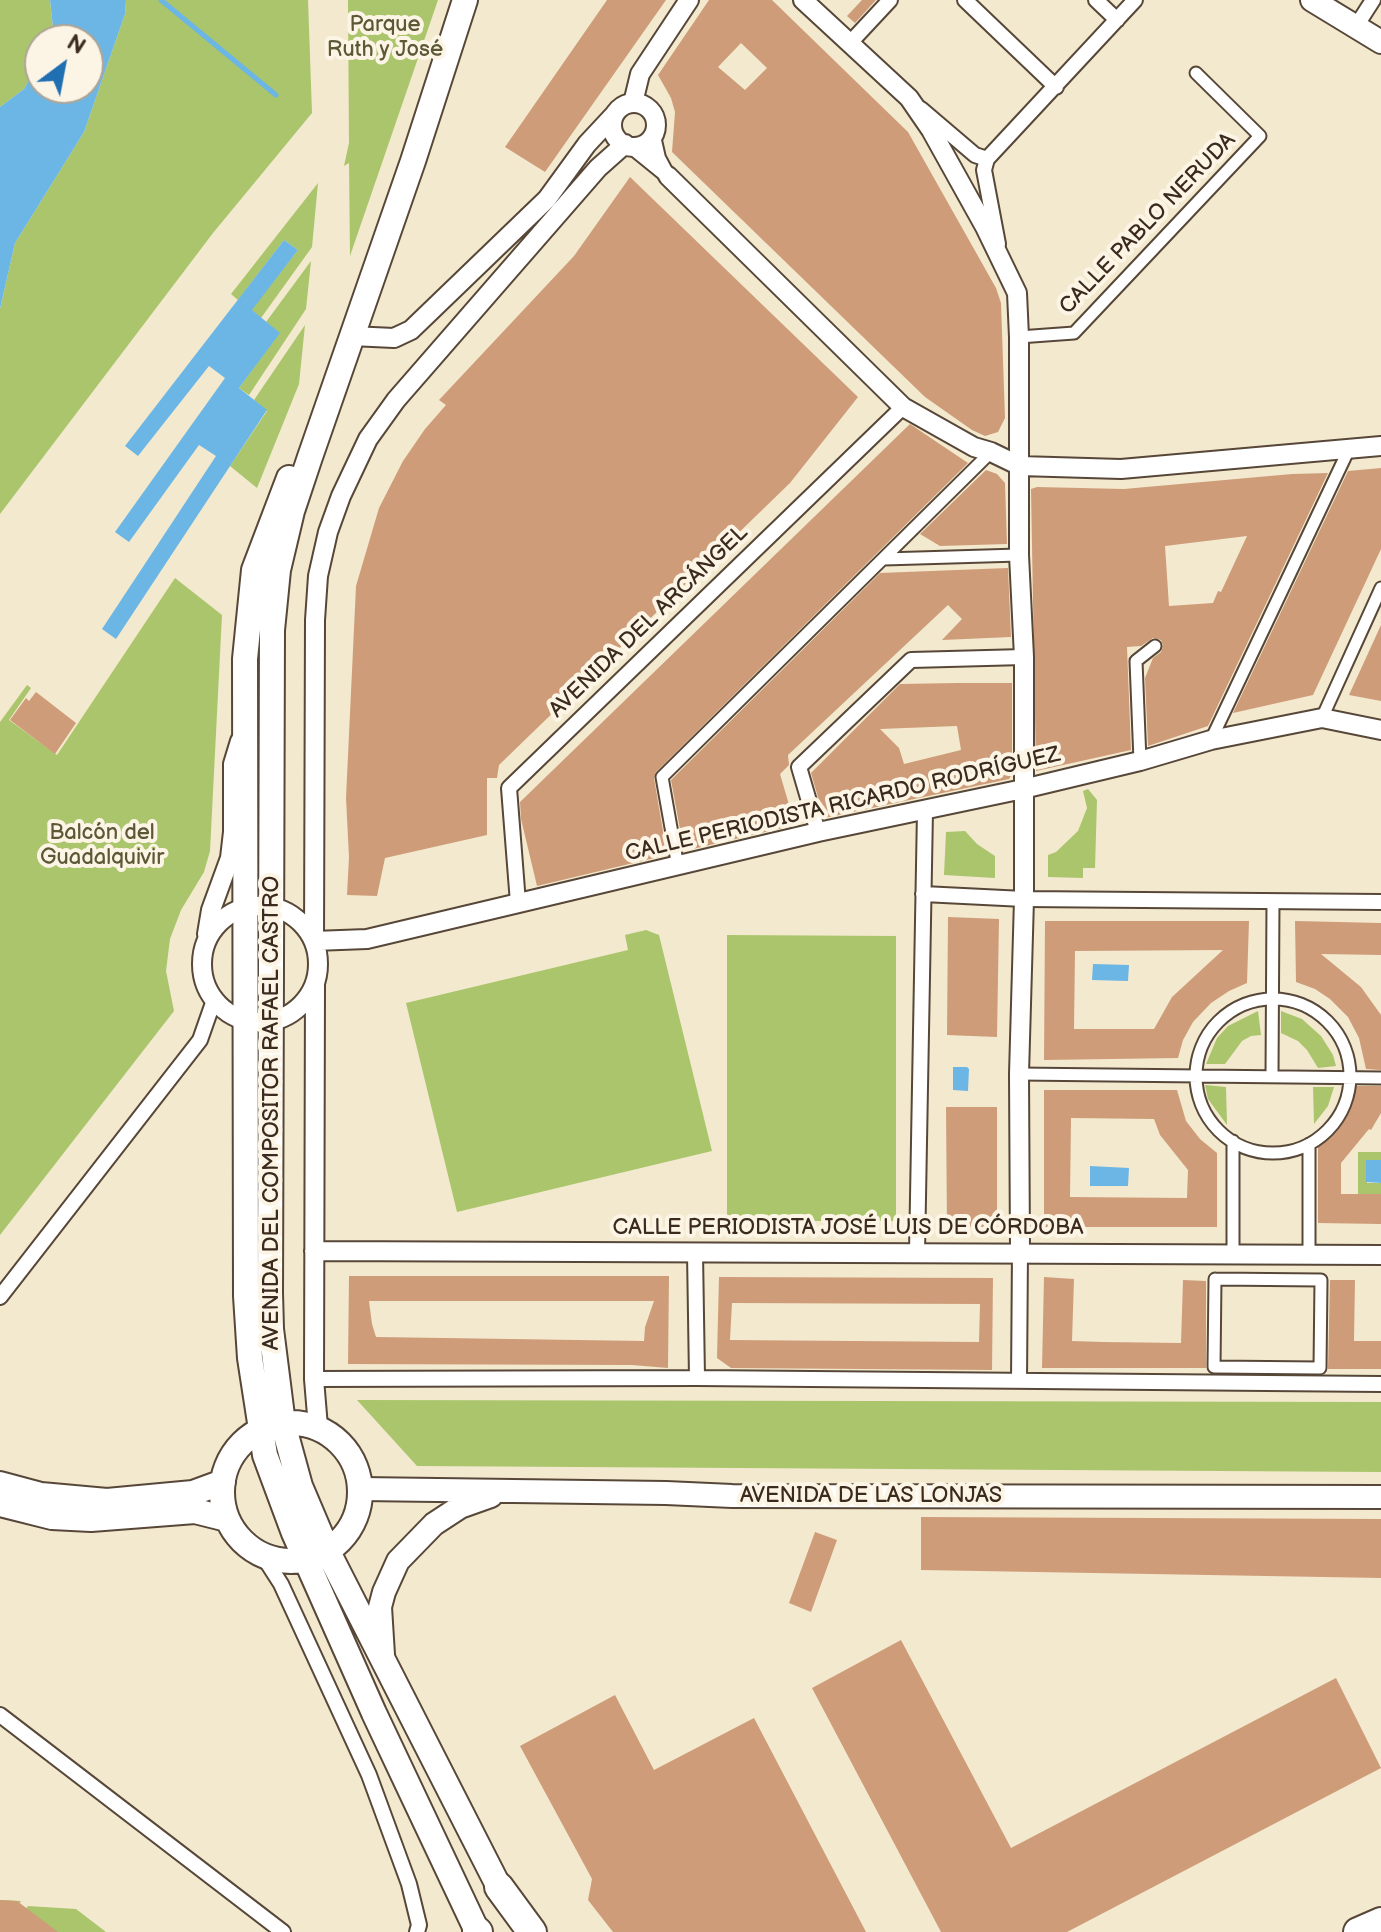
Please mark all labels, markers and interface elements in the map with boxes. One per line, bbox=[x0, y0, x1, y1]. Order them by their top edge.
park label: Parque Ruth y José bbox=[327, 12, 443, 64]
north arrow bbox=[24, 24, 104, 104]
text: N bbox=[62, 29, 90, 61]
street label: CALLE PABLO NERUDA bbox=[1054, 128, 1242, 320]
street label: AVENIDA DEL ARCÁNGEL bbox=[544, 520, 754, 724]
street label: CALLE PERIODISTA RICARDO RODRÍGUEZ bbox=[623, 742, 1063, 868]
park label: Balcón del Guadalquivir bbox=[40, 820, 164, 872]
street label: AVENIDA DEL COMPOSITOR RAFAEL CASTRO bbox=[259, 876, 285, 1350]
street label: CALLE PERIODISTA JOSÉ LUIS DE CÓRDOBA bbox=[613, 1215, 1083, 1241]
street label: AVENIDA DE LAS LONJAS bbox=[740, 1483, 1002, 1509]

